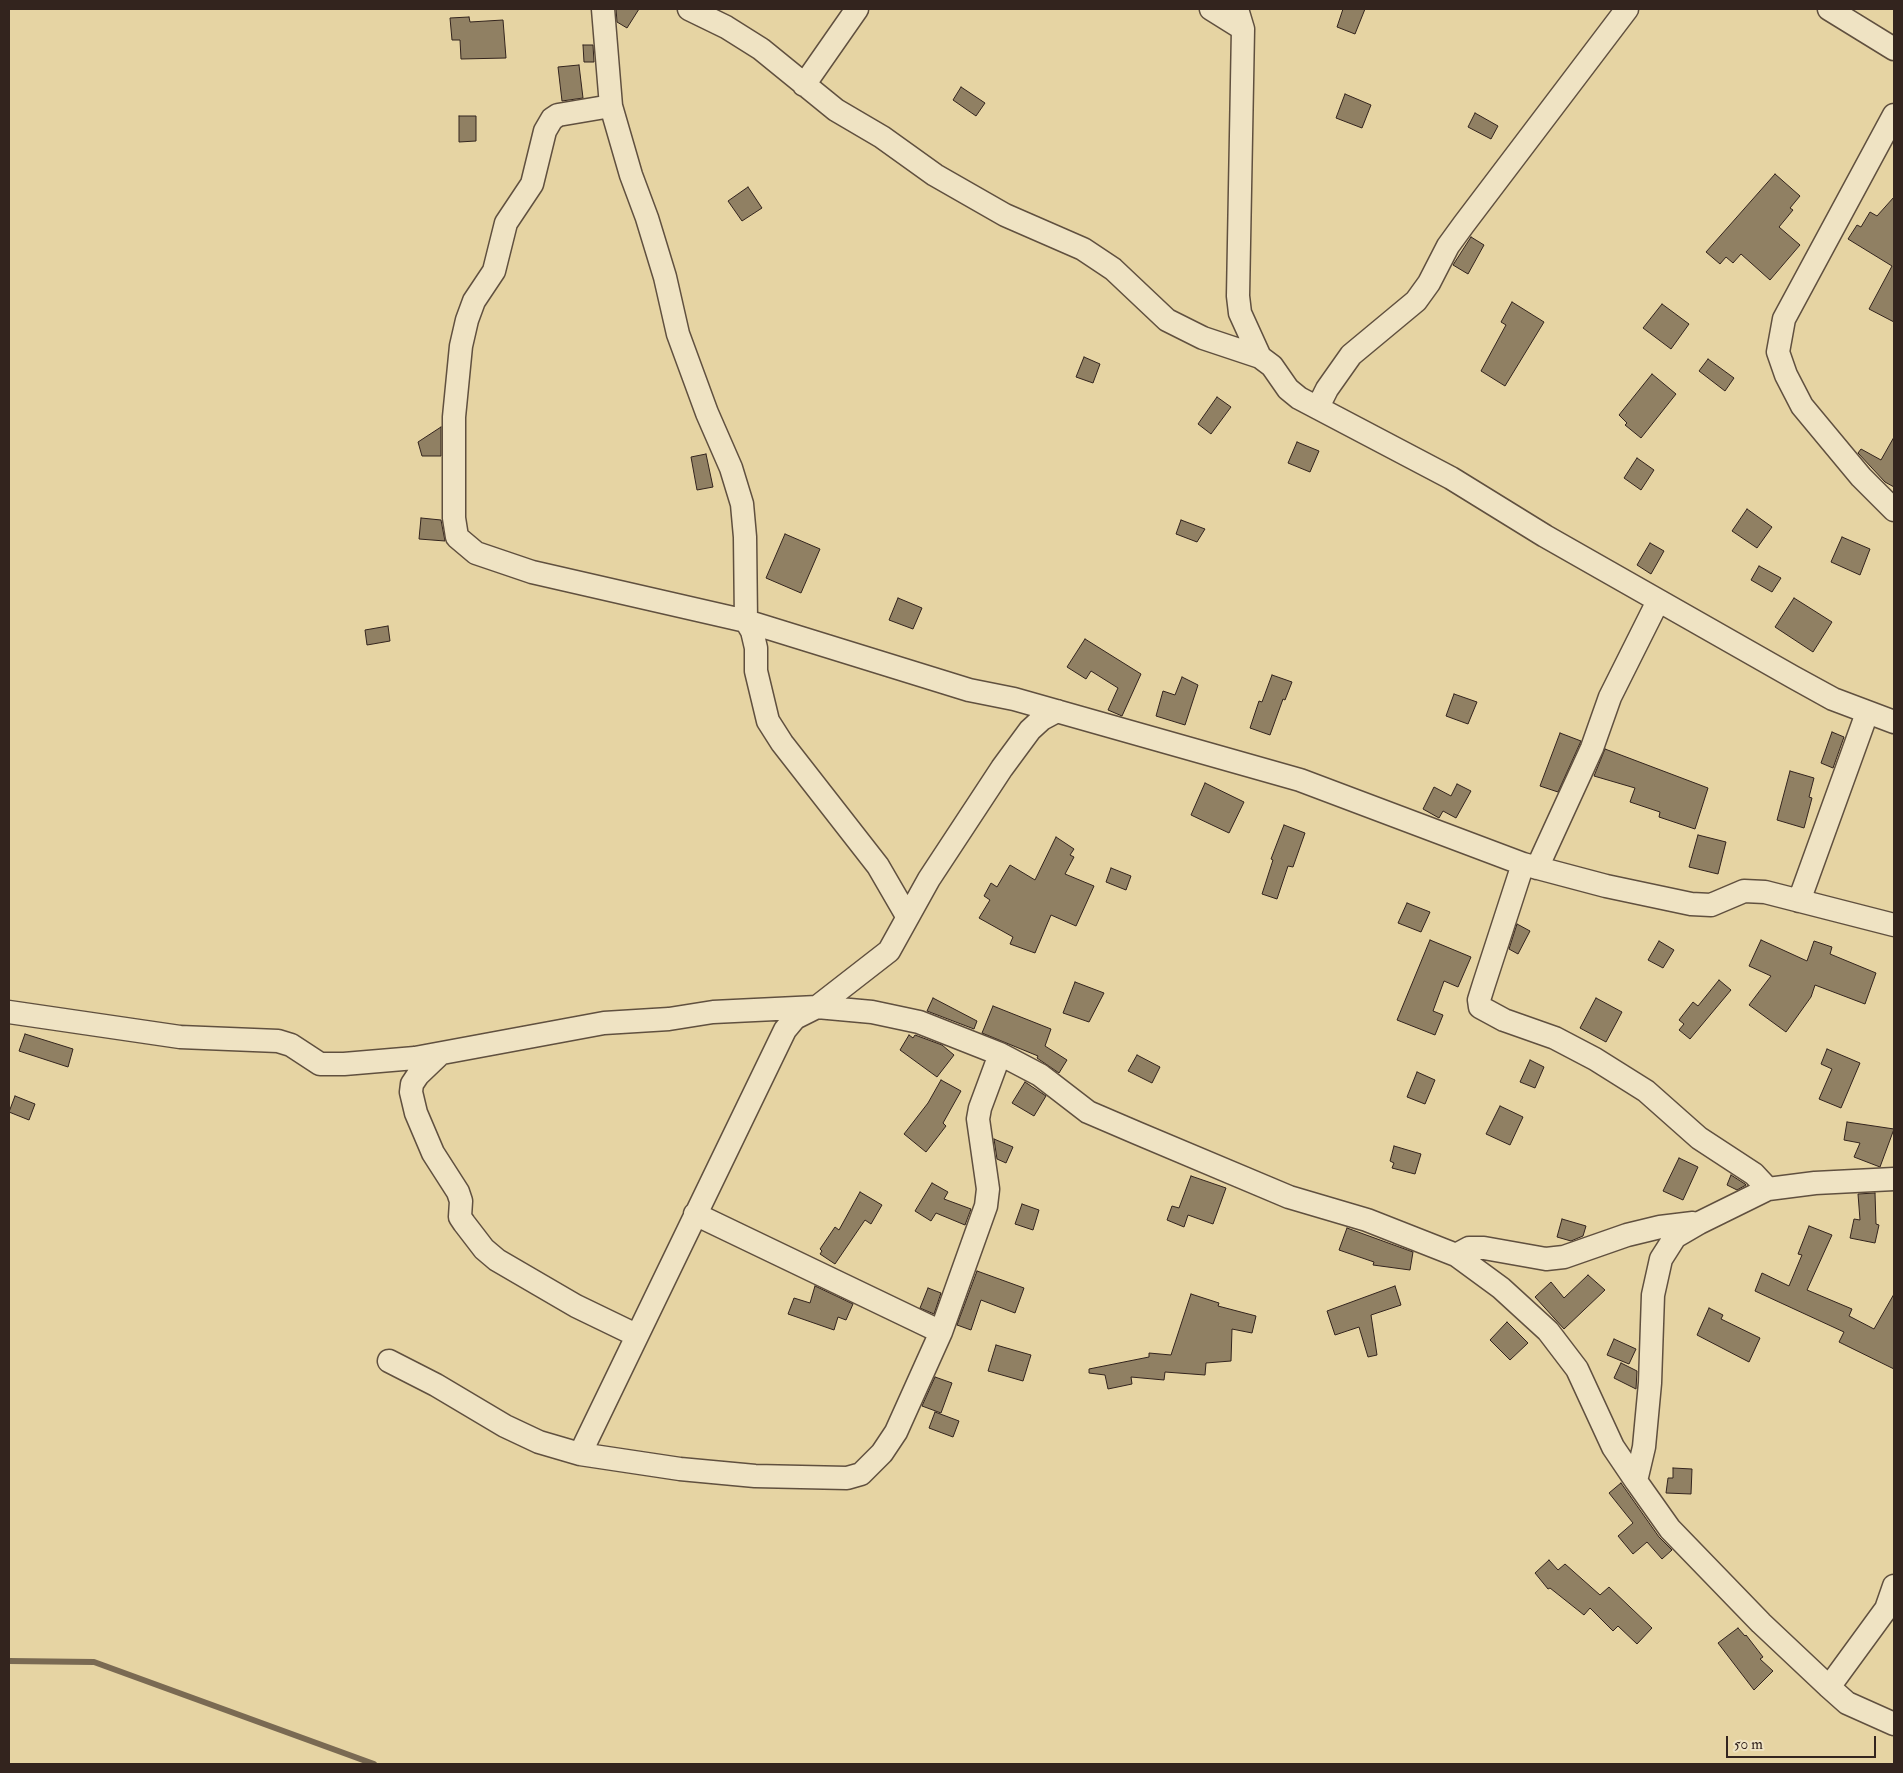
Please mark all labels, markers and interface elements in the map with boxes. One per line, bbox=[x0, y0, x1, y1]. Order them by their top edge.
scale bar bbox=[1728, 1726, 1878, 1758]
text: 50 m bbox=[1734, 1735, 1763, 1754]

